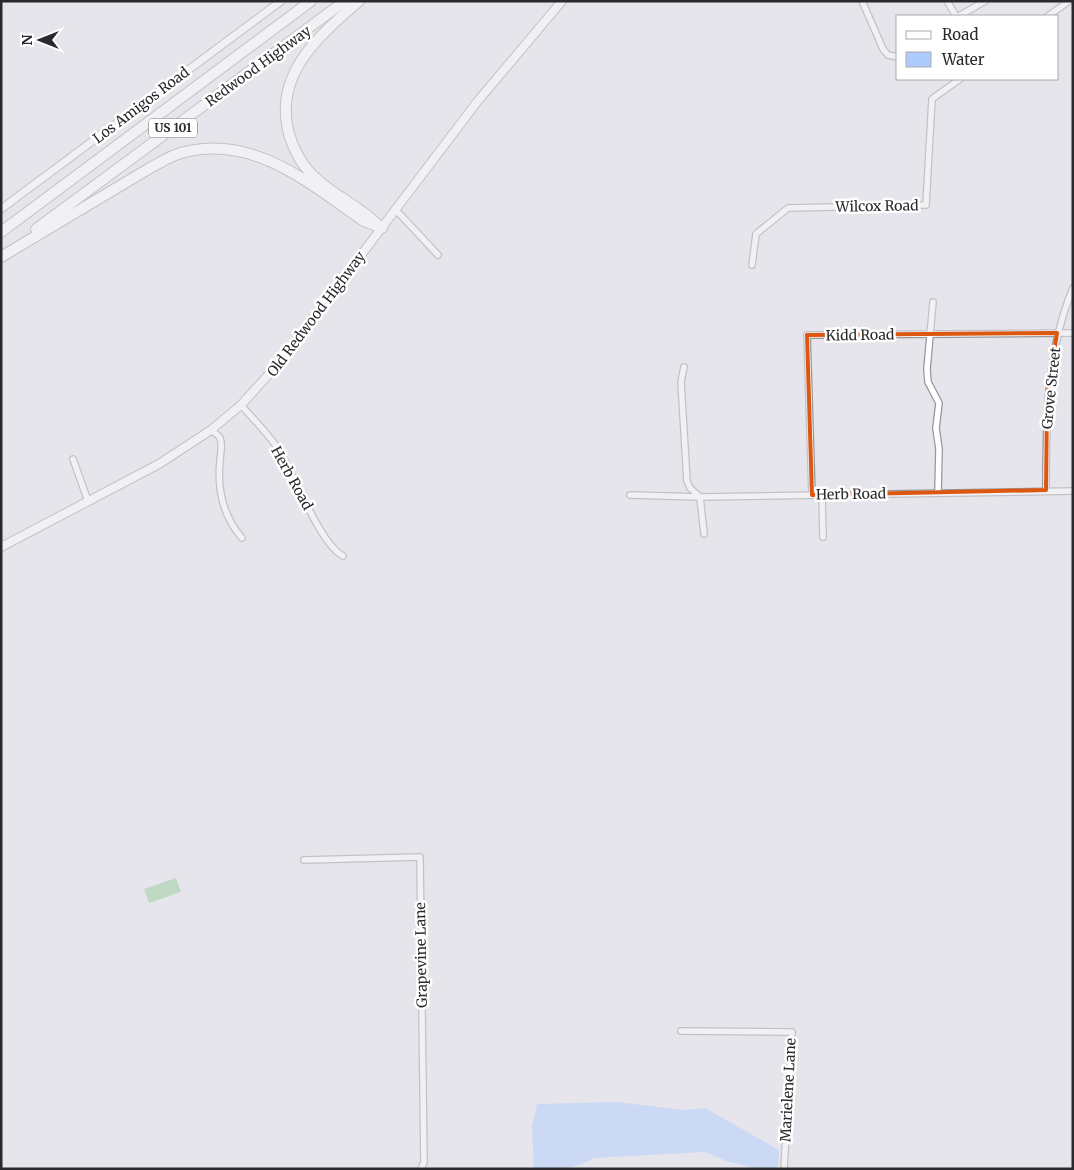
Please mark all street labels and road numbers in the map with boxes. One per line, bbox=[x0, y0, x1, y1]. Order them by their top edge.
street label: Redwood Highway bbox=[202, 21, 315, 110]
street label: Los Amigos Road bbox=[89, 63, 193, 147]
road number: US 101 bbox=[149, 119, 197, 138]
street label: Wilcox Road bbox=[834, 196, 919, 216]
street label: Old Redwood Highway bbox=[263, 247, 370, 380]
street label: Kidd Road bbox=[825, 325, 895, 345]
street label: Grove Street bbox=[1038, 346, 1064, 430]
street label: Herb Road bbox=[267, 443, 317, 514]
street label: Herb Road bbox=[816, 484, 887, 504]
street label: Grapevine Lane bbox=[411, 902, 431, 1008]
street label: Marielene Lane bbox=[776, 1037, 800, 1143]

